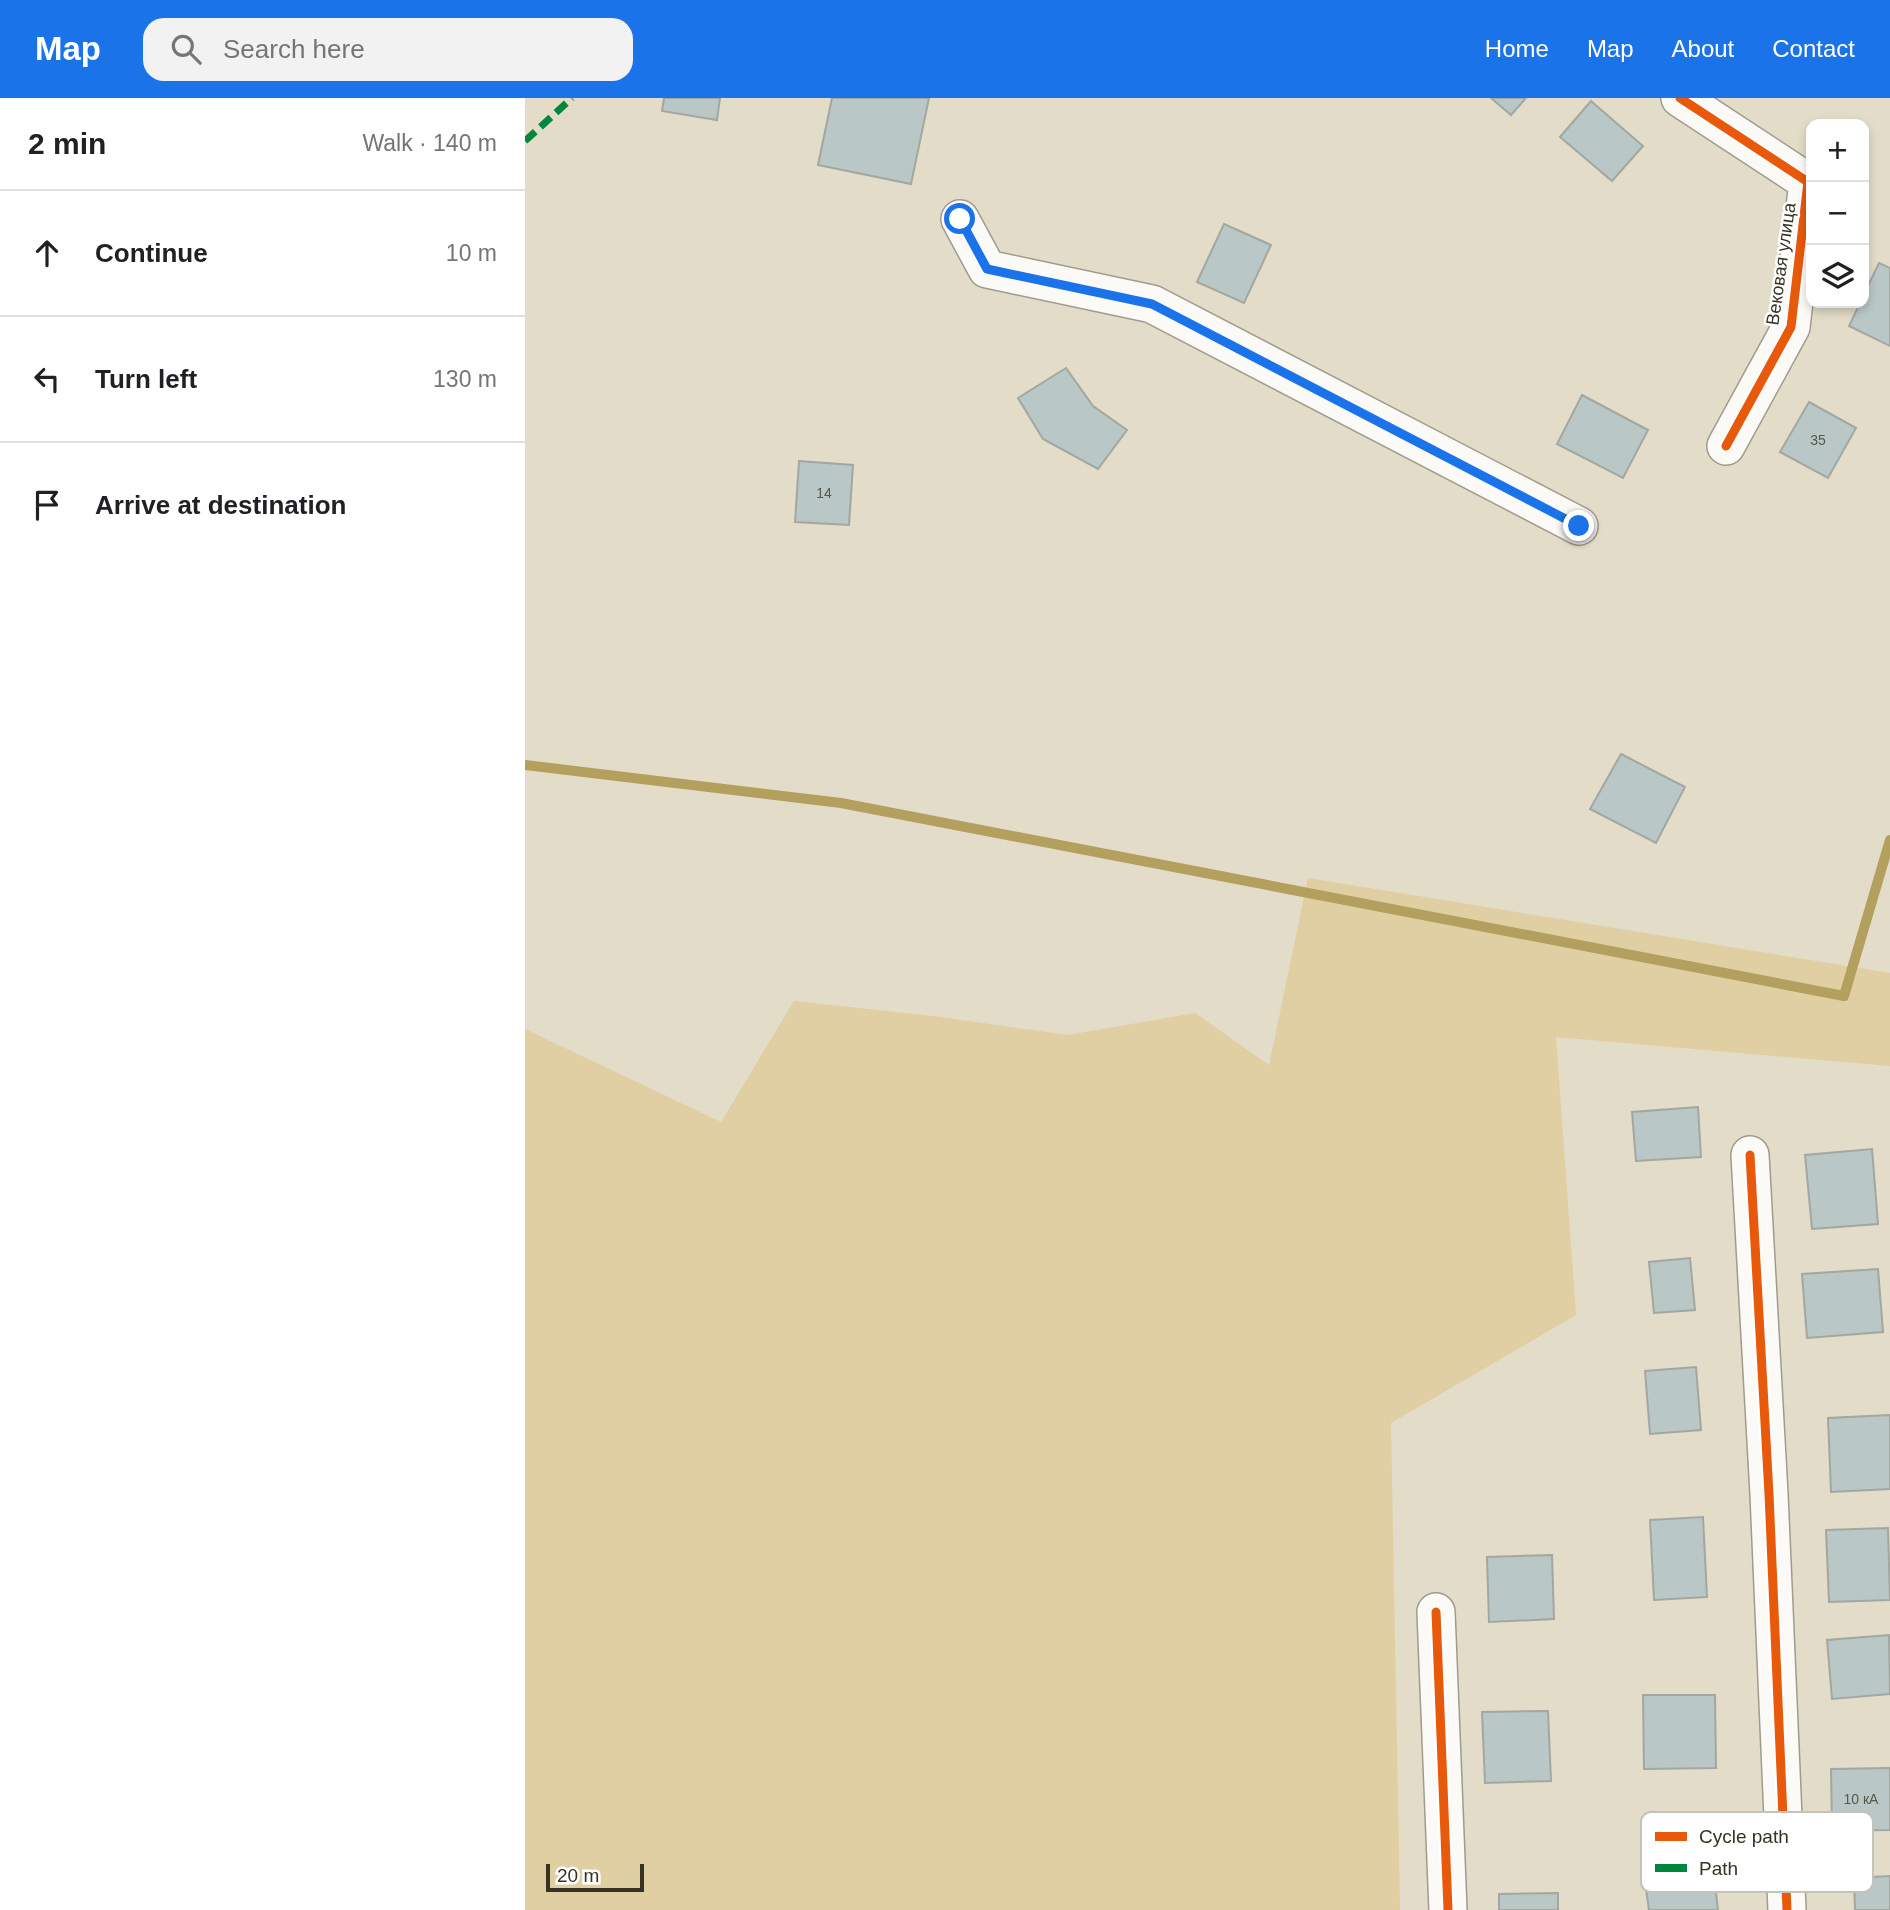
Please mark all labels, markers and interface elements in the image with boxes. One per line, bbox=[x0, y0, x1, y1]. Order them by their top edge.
search box bbox=[143, 18, 633, 81]
text: Map bbox=[35, 30, 101, 67]
icon: search bbox=[167, 30, 205, 68]
text: Search here bbox=[223, 34, 365, 64]
text: Home bbox=[1485, 35, 1549, 62]
text: Map bbox=[1587, 35, 1634, 62]
text: About bbox=[1672, 35, 1734, 62]
text: Contact bbox=[1772, 35, 1855, 62]
map controls bbox=[1806, 119, 1869, 308]
button: + bbox=[1806, 119, 1869, 182]
text: 2 min bbox=[28, 127, 106, 160]
text: Walk · 140 m bbox=[362, 130, 497, 156]
button: − bbox=[1806, 182, 1869, 245]
street label: Вековая улица bbox=[1762, 200, 1800, 327]
route start bbox=[944, 203, 975, 234]
icon: ahead bbox=[28, 234, 66, 272]
text: Continue bbox=[95, 238, 208, 268]
text: 10 m bbox=[446, 240, 497, 266]
button: layers bbox=[1806, 245, 1869, 308]
icon: left bbox=[28, 360, 66, 398]
text: Turn left bbox=[95, 364, 197, 394]
text: 130 m bbox=[433, 366, 497, 392]
house number: 35 bbox=[1810, 432, 1826, 448]
house number: 14 bbox=[816, 485, 832, 501]
icon: arrive bbox=[28, 486, 66, 524]
text: Arrive at destination bbox=[95, 490, 346, 520]
route end bbox=[1563, 510, 1594, 541]
house number: 10 кА bbox=[1844, 1791, 1879, 1807]
legend bbox=[1641, 1812, 1873, 1892]
text: Cycle path bbox=[1699, 1826, 1789, 1847]
text: Path bbox=[1699, 1858, 1738, 1879]
scale bar bbox=[546, 1861, 644, 1893]
text: 20 m bbox=[557, 1865, 599, 1886]

